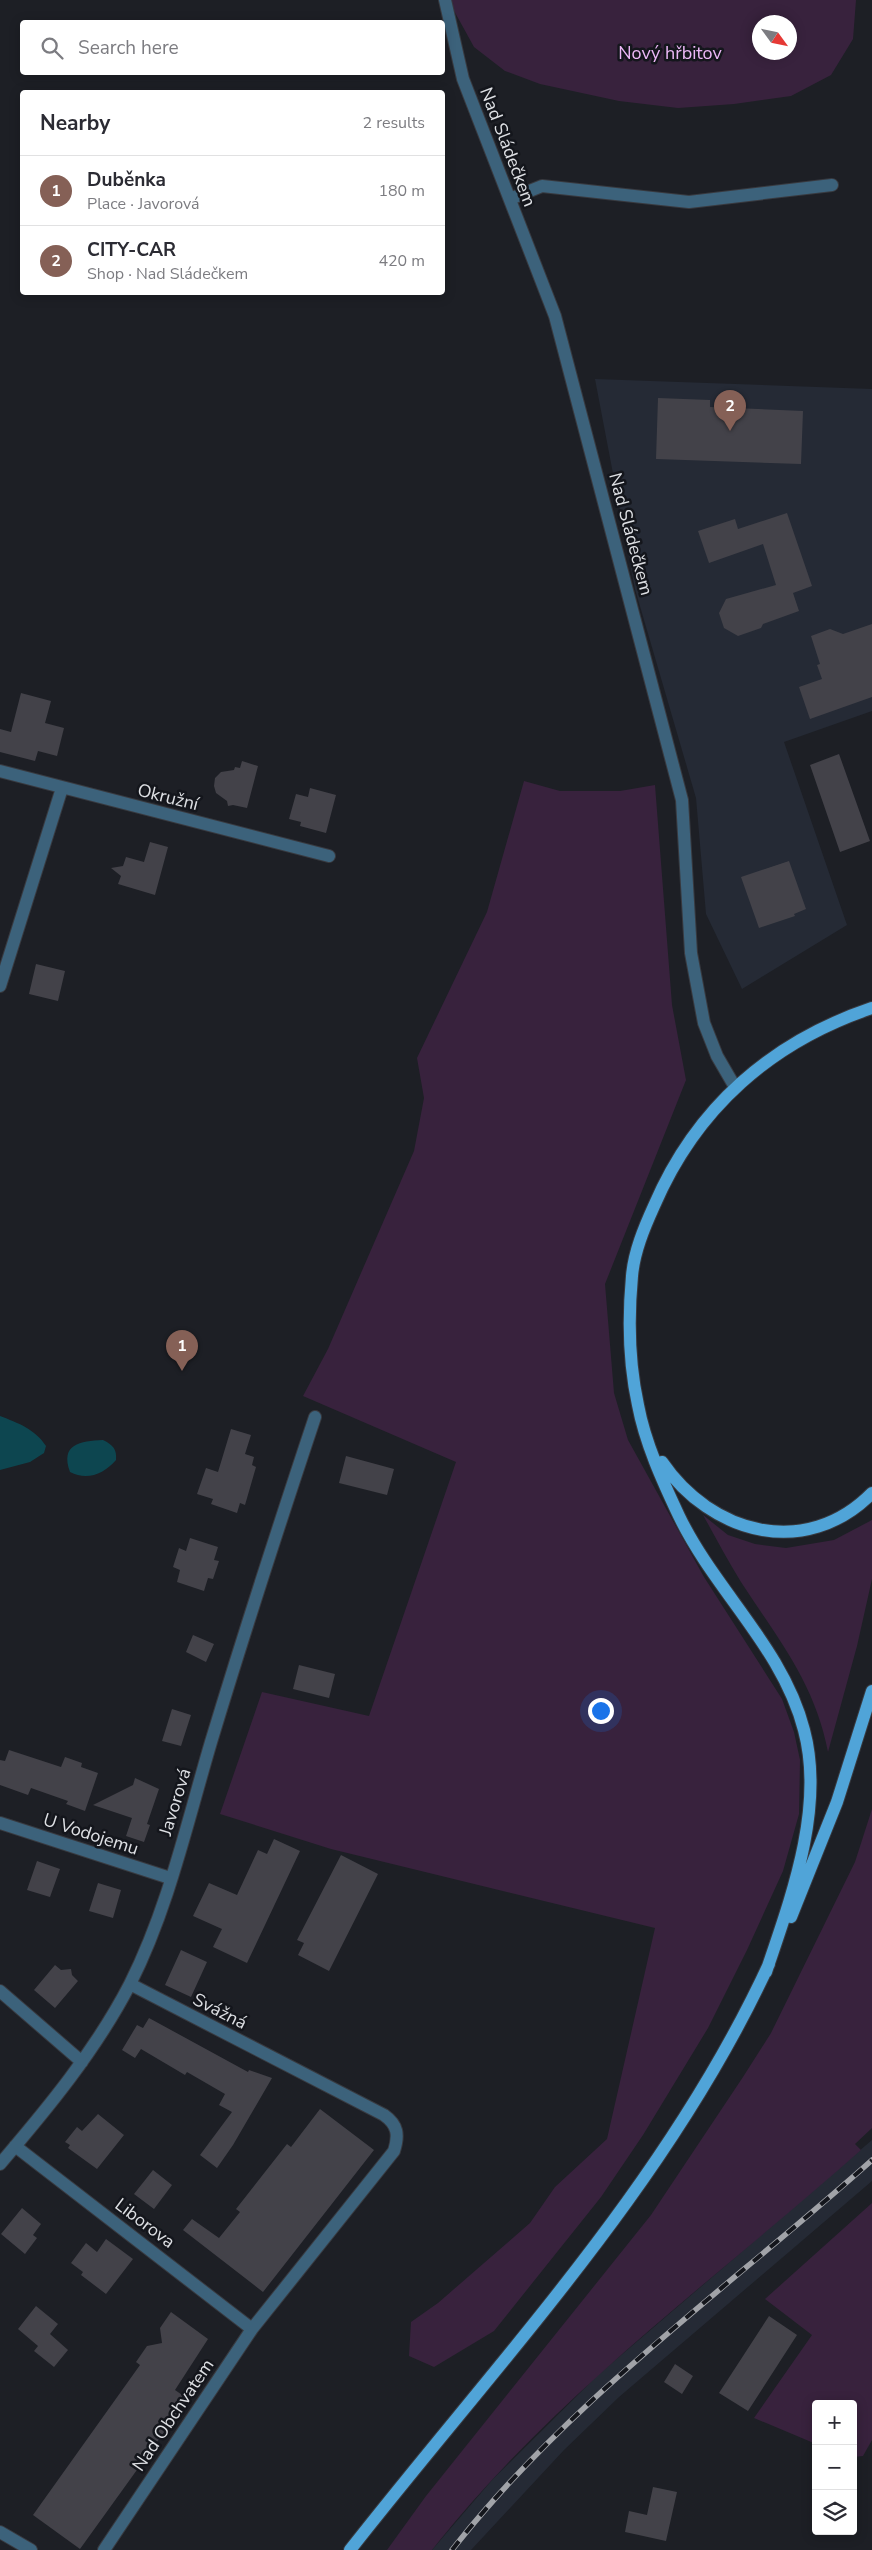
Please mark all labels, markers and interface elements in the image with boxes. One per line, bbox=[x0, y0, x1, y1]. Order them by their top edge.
north arrow bbox=[752, 15, 797, 60]
search box bbox=[20, 20, 445, 75]
icon: search bbox=[38, 34, 66, 62]
text: Search here bbox=[78, 35, 179, 61]
park label: Nový hřbitov bbox=[618, 41, 722, 65]
street label: Nad Sládečkem bbox=[474, 84, 542, 210]
text: Nearby bbox=[40, 109, 110, 137]
text: 2 results bbox=[363, 112, 425, 134]
text: Duběnka bbox=[87, 167, 166, 193]
text: 1 bbox=[51, 180, 61, 202]
text: 180 m bbox=[378, 180, 425, 202]
text: Place · Javorová bbox=[87, 193, 200, 215]
text: CITY-CAR bbox=[87, 237, 176, 263]
text: 2 bbox=[51, 250, 61, 272]
text: 420 m bbox=[378, 250, 425, 272]
text: Shop · Nad Sládečkem bbox=[87, 263, 248, 285]
pin: 2 bbox=[714, 390, 746, 431]
street label: Nad Sládečkem bbox=[603, 470, 659, 598]
street label: Okružní bbox=[135, 778, 202, 816]
pin: 1 bbox=[166, 1330, 198, 1371]
your location bbox=[588, 1698, 614, 1724]
street label: Javorová bbox=[153, 1765, 197, 1840]
street label: U Vodojemu bbox=[40, 1807, 142, 1861]
street label: Svážná bbox=[189, 1987, 251, 2035]
street label: Liborova bbox=[110, 2193, 180, 2253]
street label: Nad Obchvatem bbox=[127, 2354, 219, 2476]
map controls bbox=[812, 2400, 857, 2535]
button: + bbox=[812, 2400, 857, 2445]
button: − bbox=[812, 2445, 857, 2490]
button: layers bbox=[812, 2490, 857, 2535]

